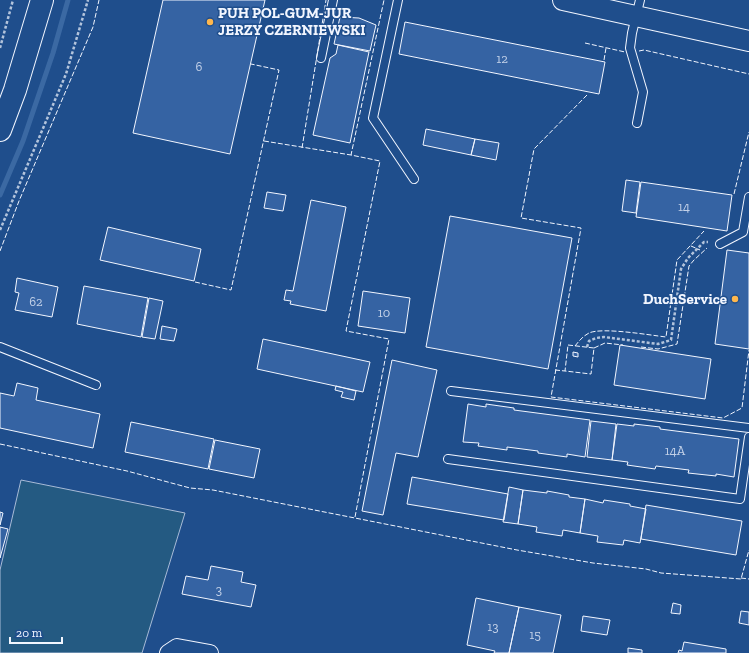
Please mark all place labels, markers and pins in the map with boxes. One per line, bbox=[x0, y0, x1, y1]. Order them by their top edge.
place label: PUH POL-GUM-JUR JERZY CZERNIEWSKI bbox=[218, 4, 365, 39]
marker: PUH POL-GUM-JUR JERZY CZERNIEWSKI bbox=[205, 17, 215, 27]
place label: DuchService bbox=[643, 290, 727, 308]
marker: DuchService bbox=[730, 294, 740, 304]

